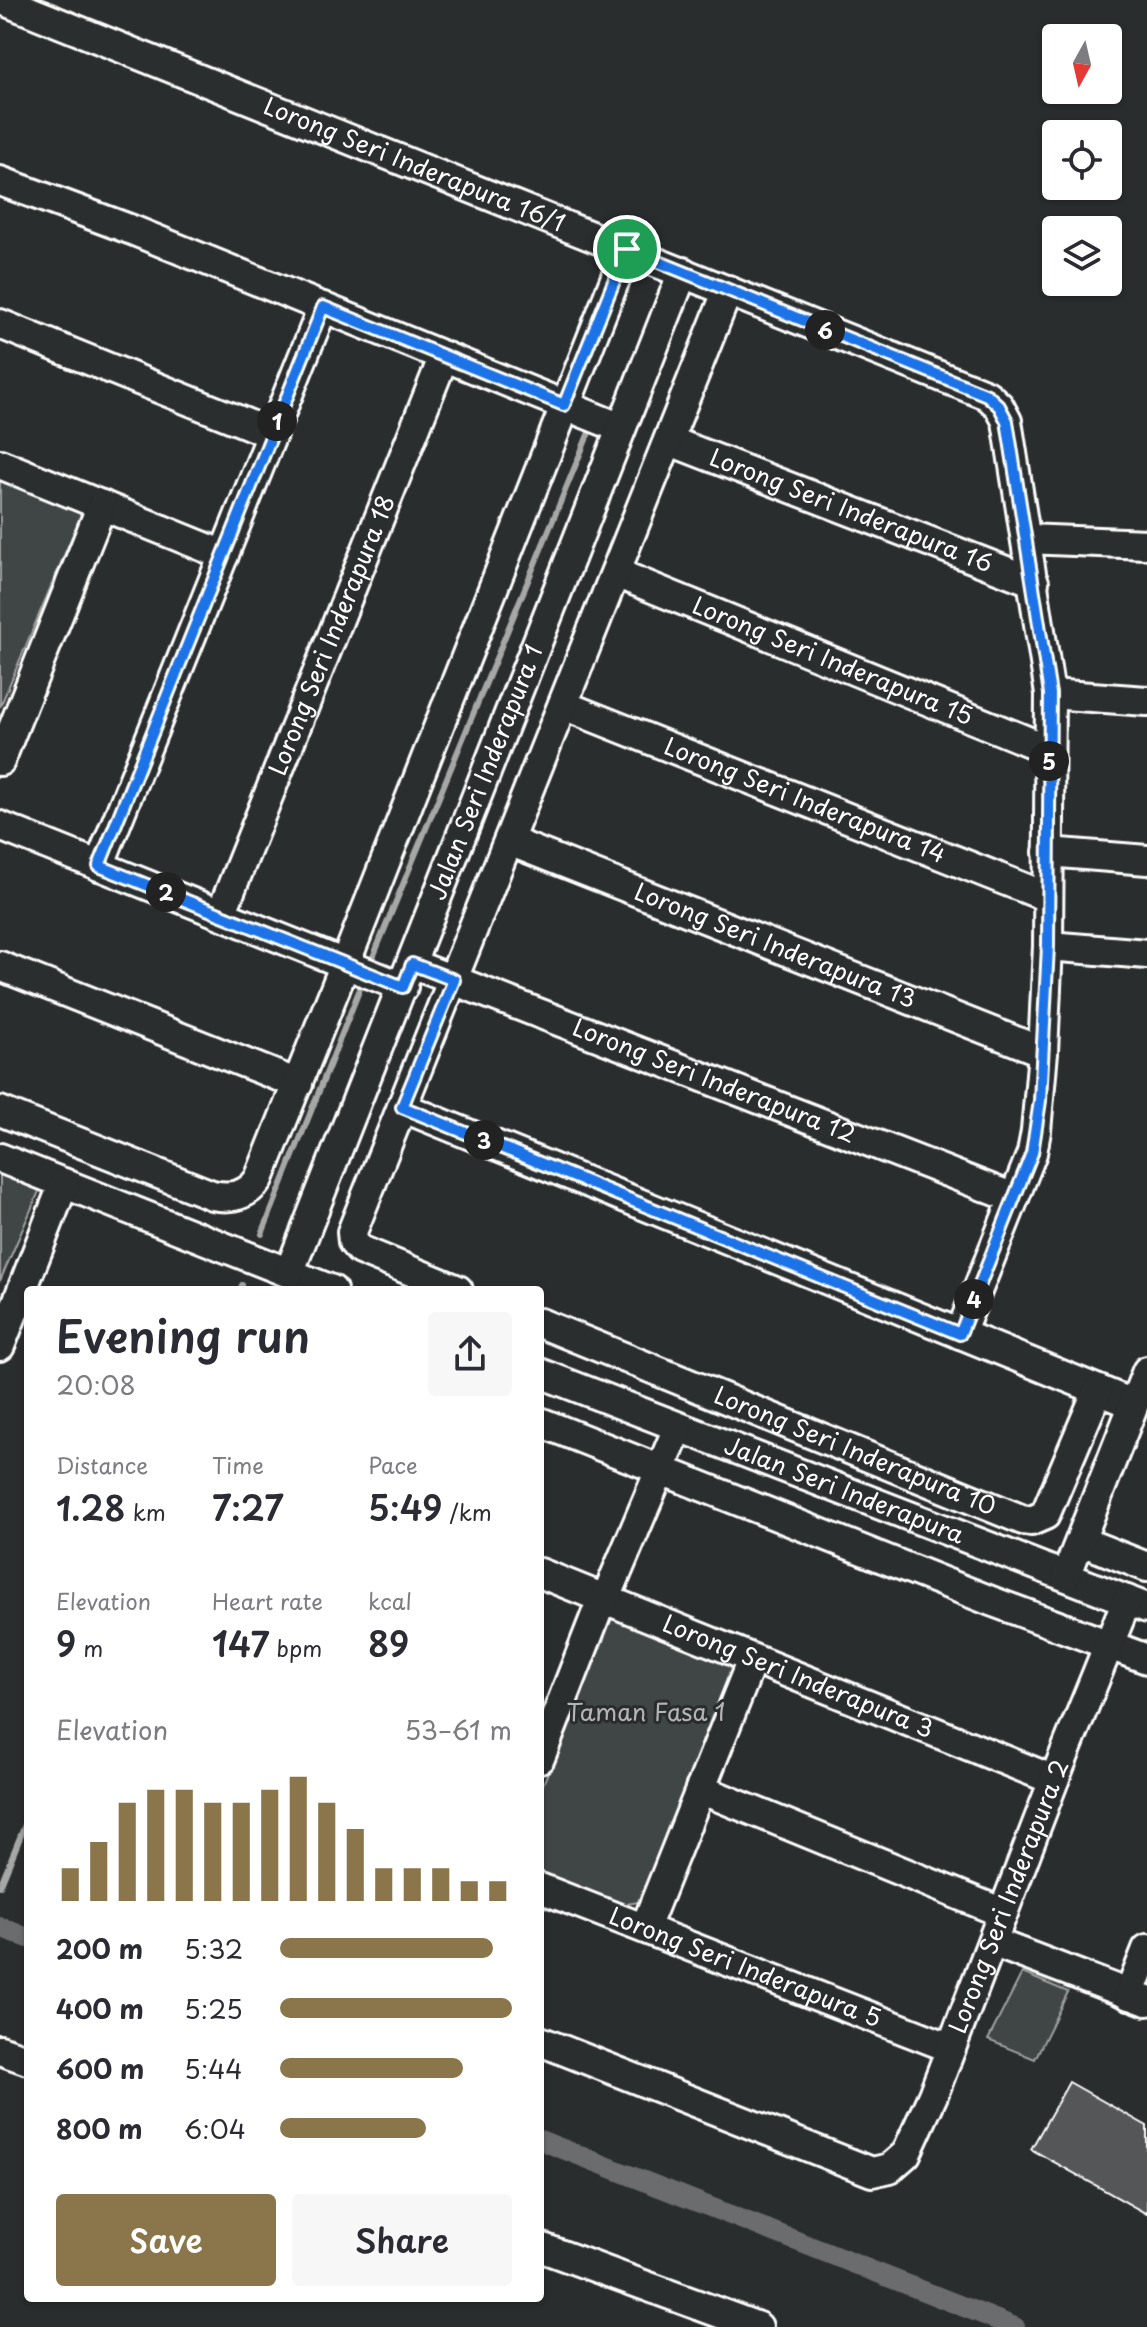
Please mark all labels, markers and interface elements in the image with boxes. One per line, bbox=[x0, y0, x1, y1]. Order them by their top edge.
north arrow bbox=[1042, 24, 1122, 104]
map controls bbox=[1042, 24, 1122, 296]
street label: Lorong Seri Inderapura 16/1 bbox=[259, 87, 571, 240]
button: locate bbox=[1042, 120, 1122, 200]
pin bbox=[593, 215, 661, 283]
button: layers bbox=[1042, 216, 1122, 296]
icon: arrive bbox=[605, 227, 649, 271]
pin: 6 bbox=[805, 310, 845, 350]
text: 6 bbox=[817, 313, 833, 346]
pin: 1 bbox=[257, 401, 297, 441]
text: 1 bbox=[272, 404, 282, 437]
street label: Lorong Seri Inderapura 16 bbox=[705, 438, 998, 580]
street label: Lorong Seri Inderapura 18 bbox=[258, 489, 403, 780]
street label: Lorong Seri Inderapura 15 bbox=[687, 586, 979, 733]
street label: Jalan Seri Inderapura 1 bbox=[418, 639, 551, 905]
street label: Lorong Seri Inderapura 14 bbox=[659, 727, 951, 871]
pin: 5 bbox=[1029, 741, 1069, 781]
text: 5 bbox=[1042, 744, 1056, 777]
pin: 2 bbox=[146, 872, 186, 912]
street label: Lorong Seri Inderapura 13 bbox=[630, 872, 922, 1016]
text: 2 bbox=[158, 875, 174, 908]
street label: Lorong Seri Inderapura 12 bbox=[568, 1008, 862, 1151]
pin: 3 bbox=[464, 1120, 504, 1160]
text: 3 bbox=[477, 1123, 491, 1156]
pin: 4 bbox=[954, 1279, 994, 1319]
text: 4 bbox=[967, 1282, 981, 1315]
text: Evening run bbox=[56, 1302, 310, 1368]
button: share bbox=[428, 1312, 512, 1396]
text: 20:08 bbox=[56, 1365, 136, 1404]
street label: Lorong Seri Inderapura 10 bbox=[709, 1376, 1002, 1523]
street label: Jalan Seri Inderapura bbox=[720, 1426, 970, 1552]
text: Distance bbox=[56, 1448, 148, 1481]
text: Time bbox=[212, 1448, 264, 1481]
text: Pace bbox=[368, 1448, 418, 1481]
text: 1.28 bbox=[56, 1481, 125, 1533]
text: 7:27 bbox=[212, 1481, 284, 1533]
text: 5:49 bbox=[368, 1481, 442, 1533]
text: km bbox=[125, 1495, 166, 1528]
text: /km bbox=[442, 1495, 492, 1528]
text: Elevation bbox=[56, 1584, 151, 1617]
text: Heart rate bbox=[212, 1584, 323, 1617]
text: kcal bbox=[368, 1584, 412, 1617]
street label: Lorong Seri Inderapura 3 bbox=[658, 1604, 940, 1746]
text: 9 bbox=[56, 1617, 76, 1669]
text: 147 bbox=[212, 1617, 270, 1669]
text: 89 bbox=[368, 1617, 409, 1669]
text: m bbox=[76, 1631, 103, 1664]
text: bpm bbox=[270, 1631, 322, 1664]
park label: Taman Fasa 1 bbox=[566, 1693, 726, 1729]
text: Elevation bbox=[56, 1710, 168, 1749]
text: 53–61 m bbox=[404, 1710, 512, 1749]
street label: Lorong Seri Inderapura 2 bbox=[938, 1753, 1077, 2038]
street label: Lorong Seri Inderapura 5 bbox=[604, 1897, 887, 2035]
text: 200 m bbox=[56, 1929, 143, 1968]
text: 5:32 bbox=[184, 1929, 243, 1968]
text: 400 m bbox=[56, 1989, 144, 2028]
text: 5:25 bbox=[184, 1989, 243, 2028]
text: 600 m bbox=[56, 2049, 144, 2088]
text: 5:44 bbox=[184, 2049, 243, 2088]
text: 800 m bbox=[56, 2109, 143, 2148]
text: 6:04 bbox=[184, 2109, 246, 2148]
button: Save bbox=[56, 2194, 276, 2286]
button: Share bbox=[292, 2194, 512, 2286]

